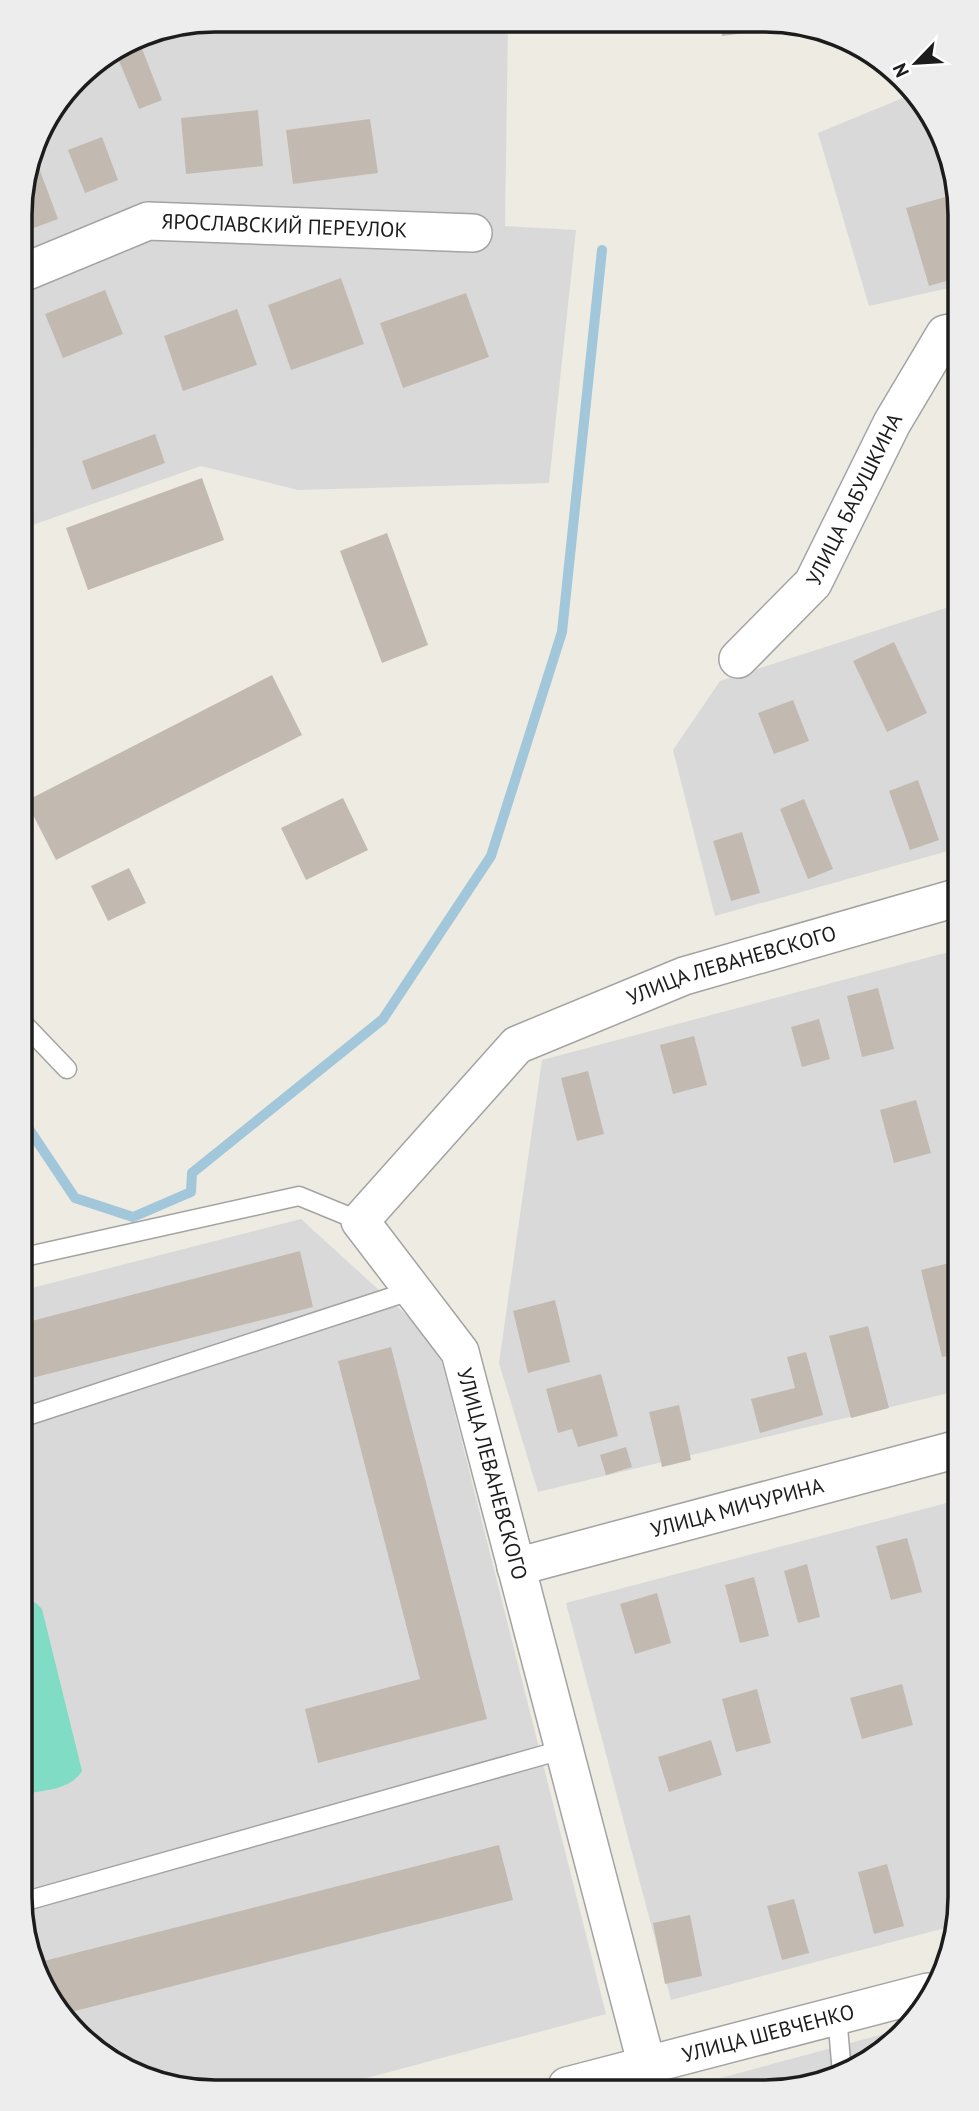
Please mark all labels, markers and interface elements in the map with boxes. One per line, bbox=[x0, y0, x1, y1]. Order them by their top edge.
north arrow bbox=[881, 28, 951, 98]
text: N bbox=[887, 59, 914, 81]
street label: ЯРОСЛАВСКИЙ ПЕРЕУЛОК bbox=[161, 208, 408, 244]
street label: УЛИЦА БАБУШКИНА bbox=[800, 407, 908, 590]
street label: УЛИЦА ЛЕВАНЕВСКОГО bbox=[623, 919, 839, 1011]
street label: УЛИЦА ЛЕВАНЕВСКОГО bbox=[451, 1365, 534, 1583]
street label: УЛИЦА МИЧУРИНА bbox=[648, 1471, 827, 1543]
street label: УЛИЦА ШЕВЧЕНКО bbox=[679, 1998, 857, 2068]

